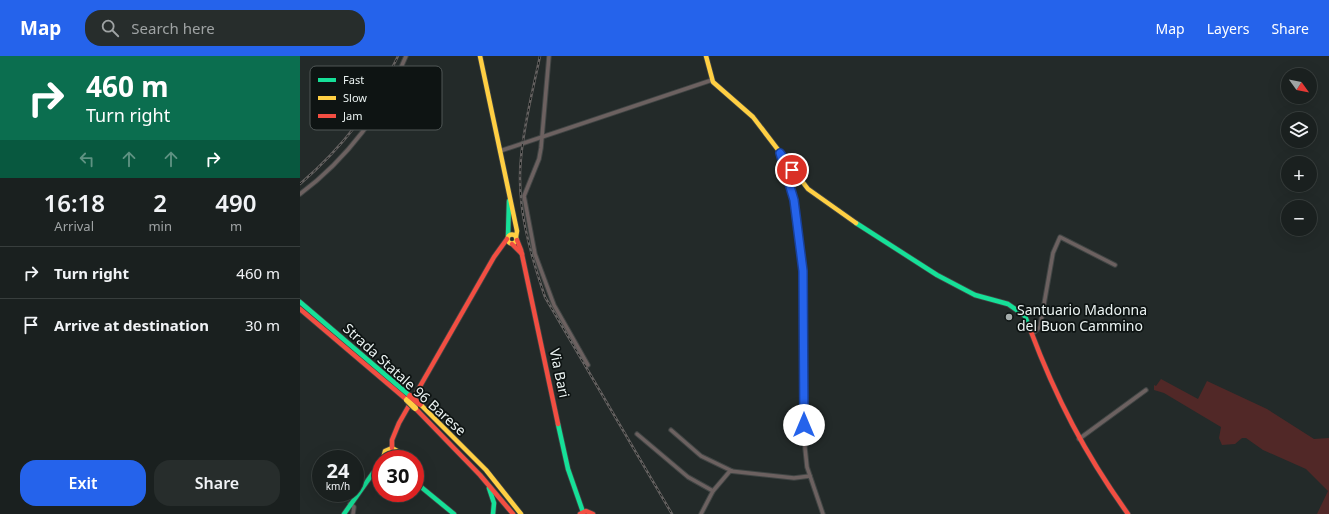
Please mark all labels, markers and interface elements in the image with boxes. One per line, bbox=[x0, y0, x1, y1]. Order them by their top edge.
search box bbox=[85, 10, 365, 46]
text: Map bbox=[20, 15, 61, 41]
icon: search bbox=[99, 17, 121, 39]
text: Search here bbox=[131, 18, 215, 38]
text: Map bbox=[1156, 19, 1185, 38]
text: Layers bbox=[1207, 19, 1249, 38]
text: Share bbox=[1271, 19, 1309, 38]
legend bbox=[310, 66, 442, 130]
text: 460 m bbox=[86, 67, 169, 105]
north arrow bbox=[1281, 68, 1317, 104]
map controls bbox=[1281, 68, 1317, 236]
icon: right bbox=[20, 72, 72, 124]
text: Fast bbox=[343, 72, 364, 87]
text: Slow bbox=[343, 90, 367, 105]
text: Turn right bbox=[86, 103, 170, 127]
text: Jam bbox=[342, 108, 362, 123]
button: layers bbox=[1281, 112, 1317, 148]
icon: left bbox=[76, 148, 98, 170]
icon: ahead bbox=[118, 148, 140, 170]
icon: ahead bbox=[160, 148, 182, 170]
icon: right bbox=[202, 148, 224, 170]
pin bbox=[775, 153, 809, 187]
button: + bbox=[1281, 156, 1317, 192]
icon: arrive bbox=[781, 159, 803, 181]
text: 16:18 bbox=[43, 186, 105, 219]
text: 2 bbox=[153, 186, 167, 219]
text: 490 bbox=[215, 186, 257, 219]
button: − bbox=[1281, 200, 1317, 236]
text: Arrival bbox=[54, 217, 94, 235]
text: min bbox=[148, 217, 172, 235]
text: m bbox=[230, 217, 242, 235]
icon: right bbox=[20, 262, 42, 284]
text: Turn right bbox=[54, 263, 129, 283]
text: 460 m bbox=[236, 263, 280, 283]
place label: Santuario Madonna del Buon Cammino bbox=[1017, 300, 1147, 335]
marker: Santuario Madonna del Buon Cammino bbox=[1004, 312, 1014, 322]
icon: arrive bbox=[20, 314, 42, 336]
text: Arrive at destination bbox=[54, 315, 209, 335]
text: 30 m bbox=[245, 315, 280, 335]
street label: Strada Statale 96 Barese bbox=[339, 319, 471, 439]
street label: Via Bari bbox=[546, 347, 574, 399]
position arrow bbox=[783, 404, 825, 446]
speed limit sign: 30 bbox=[372, 450, 424, 502]
text: 24 bbox=[327, 457, 349, 484]
button: Exit bbox=[20, 460, 146, 506]
button: Share bbox=[154, 460, 280, 506]
text: km/h bbox=[326, 479, 350, 493]

